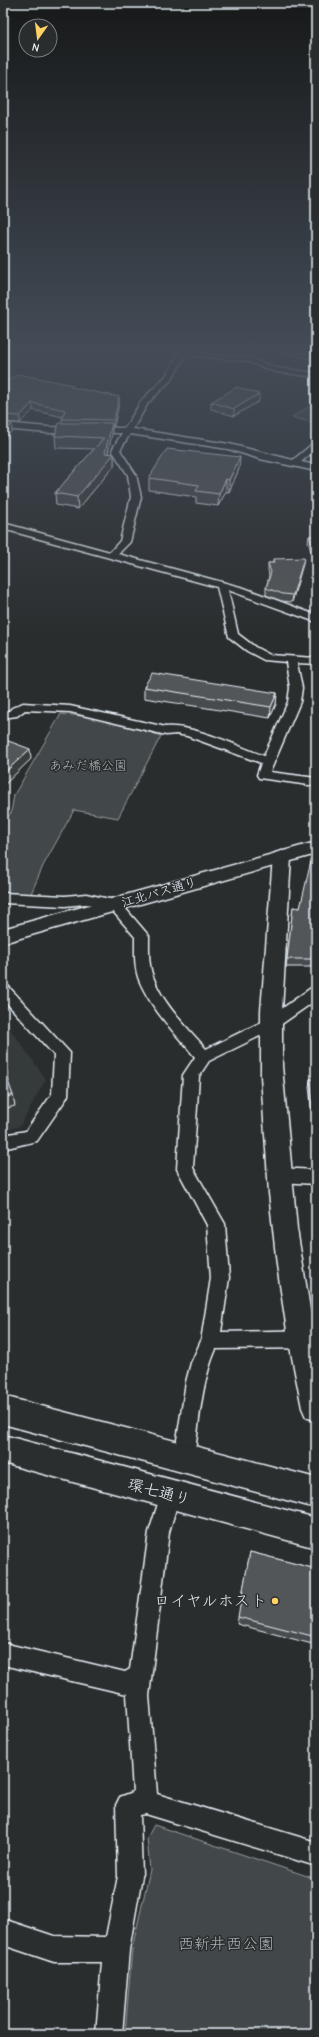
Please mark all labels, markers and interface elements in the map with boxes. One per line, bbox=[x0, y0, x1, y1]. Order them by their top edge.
north arrow bbox=[18, 18, 58, 58]
text: N bbox=[31, 40, 41, 54]
park label: あみだ橋公園 bbox=[49, 758, 127, 773]
street label: 江北バス通り bbox=[119, 874, 199, 910]
street label: 環七通り bbox=[126, 1475, 192, 1509]
place label: ロイヤルホスト bbox=[154, 1592, 267, 1610]
marker: ロイヤルホスト bbox=[270, 1596, 280, 1606]
park label: 西新井西公園 bbox=[178, 1935, 274, 1953]

